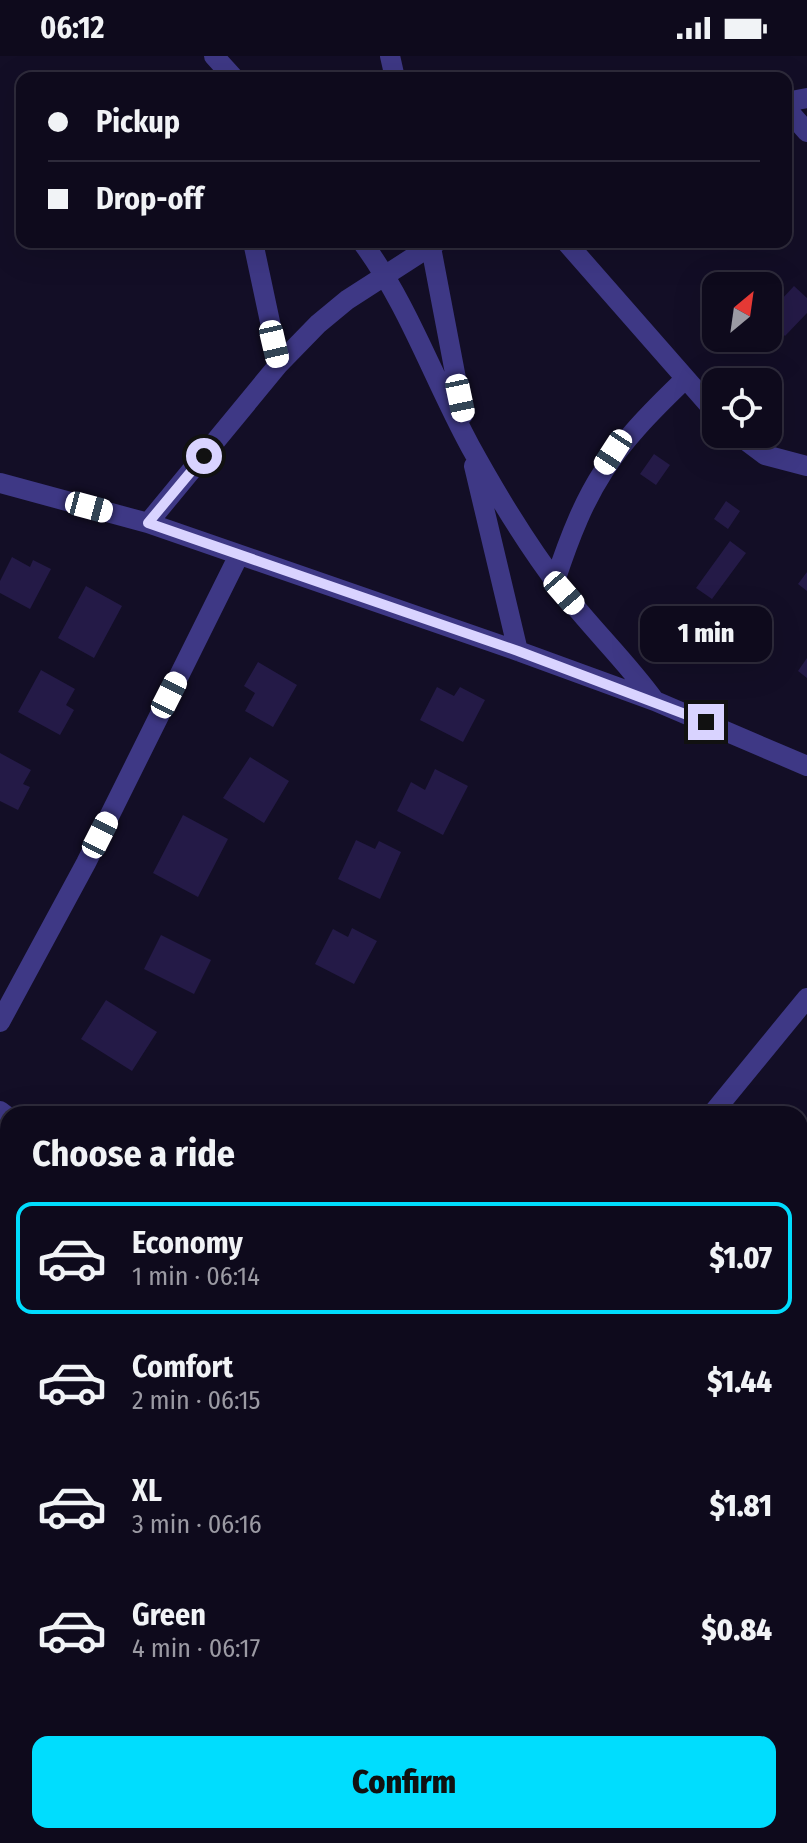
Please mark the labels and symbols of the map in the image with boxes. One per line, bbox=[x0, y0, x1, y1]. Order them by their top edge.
north arrow bbox=[702, 272, 782, 352]
car bbox=[257, 318, 291, 370]
car bbox=[443, 372, 477, 424]
car bbox=[590, 425, 636, 479]
route start bbox=[186, 438, 222, 474]
car bbox=[63, 489, 115, 525]
car bbox=[539, 567, 589, 619]
callout: 1 min bbox=[640, 606, 772, 662]
car bbox=[147, 668, 191, 722]
route end bbox=[688, 704, 724, 740]
car bbox=[78, 808, 122, 862]

